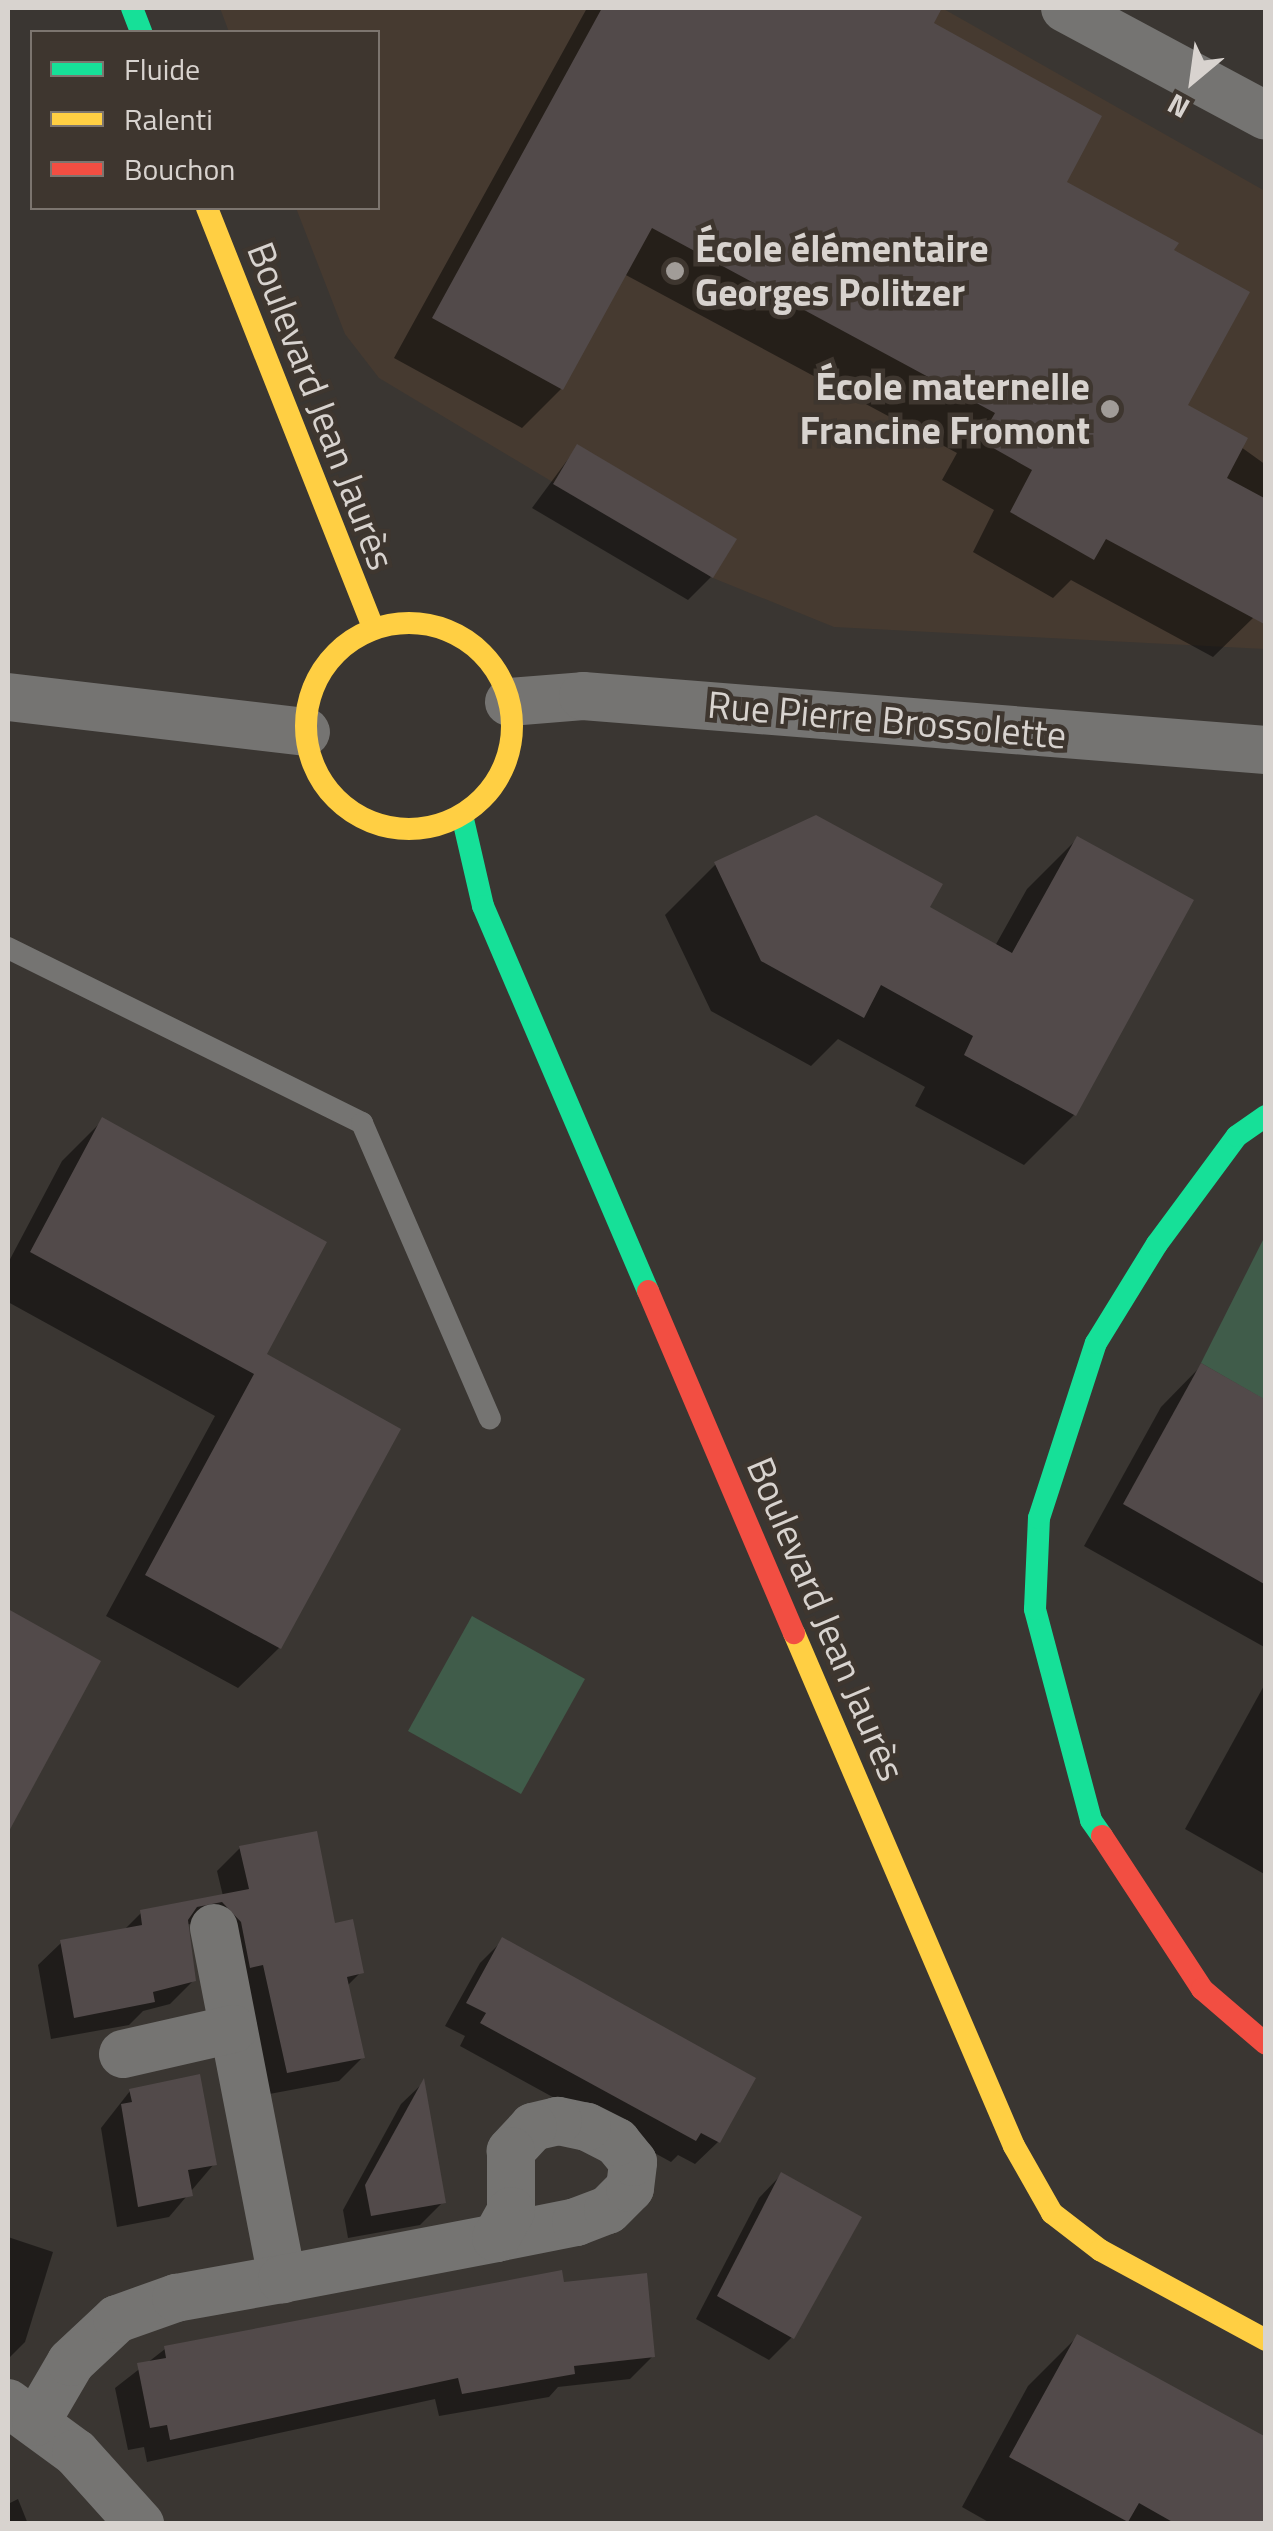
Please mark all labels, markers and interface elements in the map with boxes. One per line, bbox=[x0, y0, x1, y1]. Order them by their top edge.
legend bbox=[30, 30, 380, 210]
north arrow bbox=[1143, 30, 1243, 130]
text: Fluide bbox=[124, 46, 200, 92]
text: N bbox=[1159, 83, 1197, 130]
text: Ralenti bbox=[124, 96, 213, 142]
text: Bouchon bbox=[124, 146, 235, 192]
place label: École élémentaire Georges Politzer bbox=[695, 226, 989, 316]
street label: Boulevard Jean Jaurès bbox=[238, 236, 404, 576]
marker: École élémentaire Georges Politzer bbox=[664, 260, 686, 282]
place label: École maternelle Francine Fromont bbox=[800, 364, 1090, 454]
marker: École maternelle Francine Fromont bbox=[1099, 398, 1121, 420]
street label: Rue Pierre Brossolette bbox=[706, 682, 1068, 758]
street label: Boulevard Jean Jaurès bbox=[737, 1450, 915, 1788]

